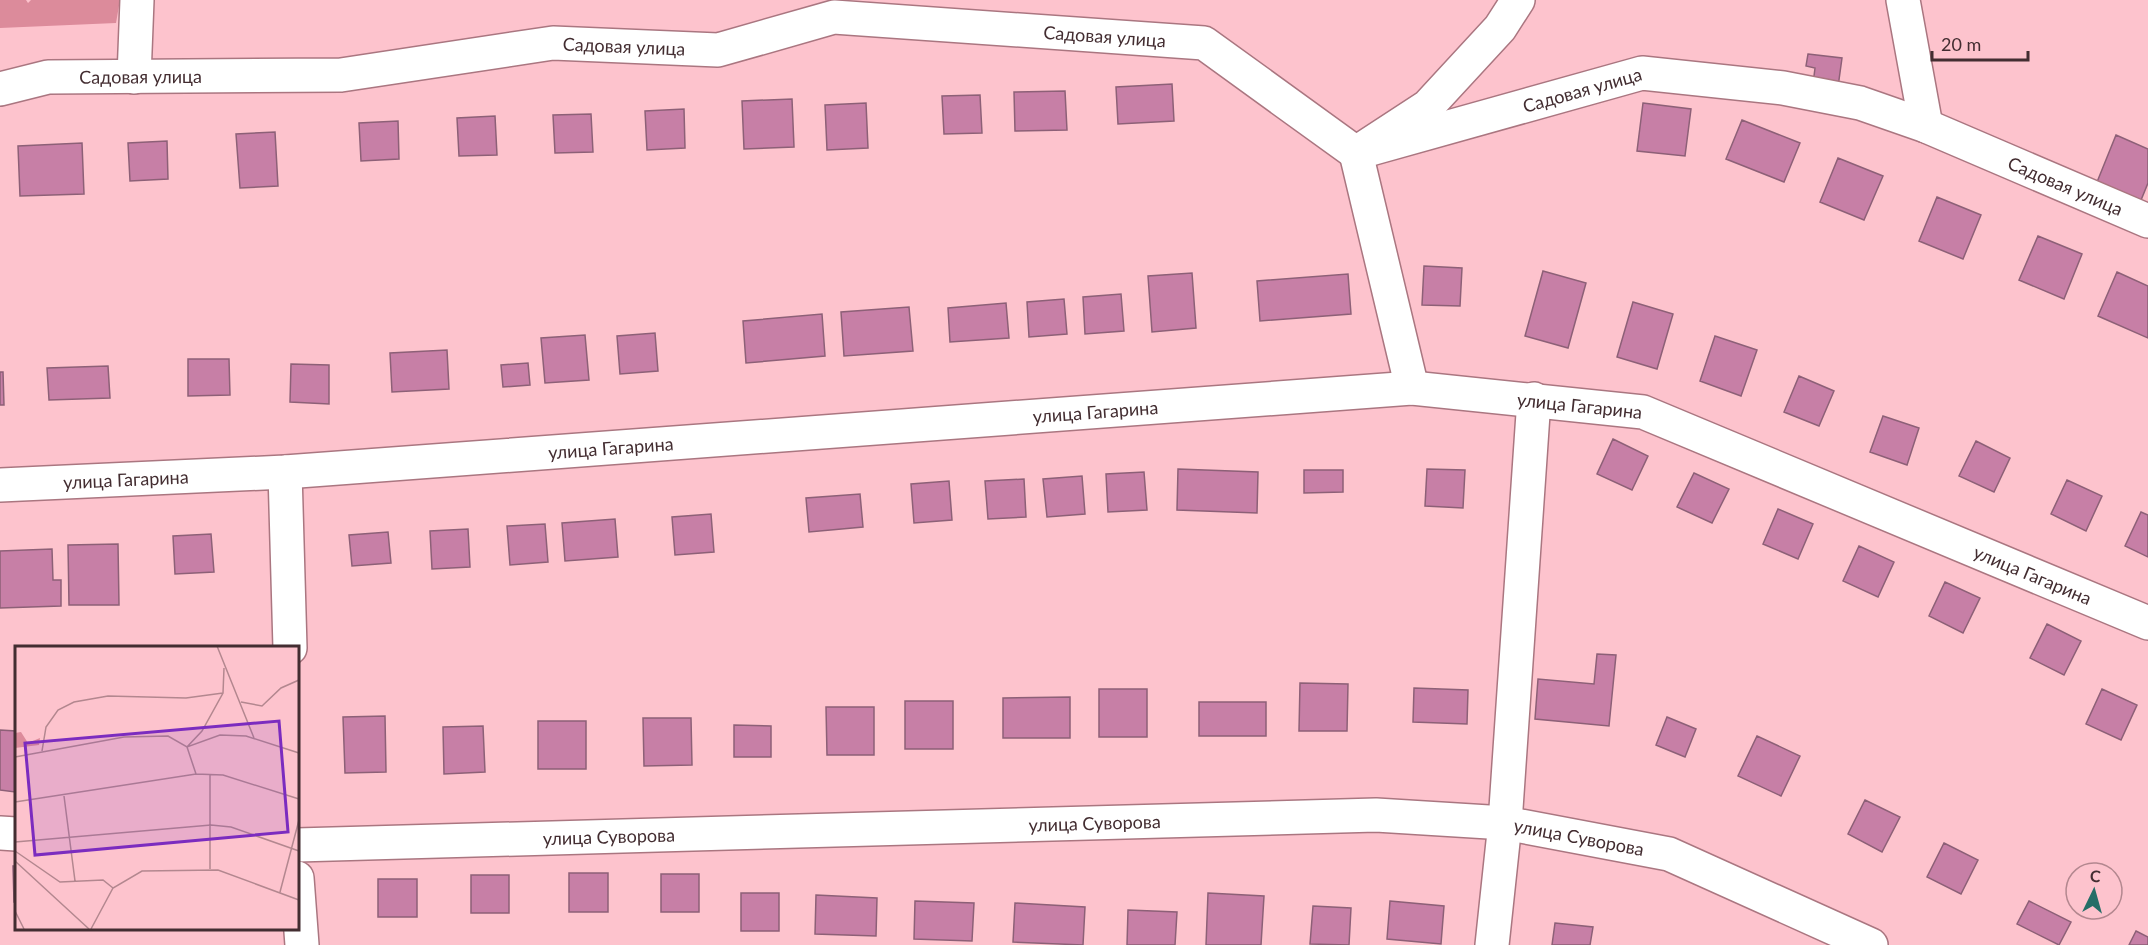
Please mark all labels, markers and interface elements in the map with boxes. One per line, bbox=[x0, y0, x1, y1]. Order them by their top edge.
street label: Садовая улица bbox=[1043, 21, 1167, 51]
scale bar bbox=[1932, 24, 2028, 62]
street label: Садовая улица bbox=[562, 32, 686, 60]
text: 20 m bbox=[1941, 33, 1981, 55]
street label: Садовая улица bbox=[1520, 63, 1644, 117]
street label: Садовая улица bbox=[79, 65, 202, 88]
street label: Садовая улица bbox=[2005, 151, 2126, 220]
street label: улица Гагарина bbox=[1516, 388, 1643, 423]
street label: улица Гагарина bbox=[1032, 396, 1159, 427]
street label: улица Гагарина bbox=[547, 432, 674, 463]
street label: улица Гагарина bbox=[63, 465, 189, 493]
street label: улица Гагарина bbox=[1971, 540, 2095, 609]
inset map bbox=[15, 646, 298, 930]
street label: улица Суворова bbox=[1028, 810, 1161, 836]
street label: улица Суворова bbox=[1512, 814, 1646, 860]
street label: улица Суворова bbox=[543, 823, 675, 849]
north arrow bbox=[2064, 861, 2124, 921]
text: С bbox=[2089, 866, 2102, 886]

